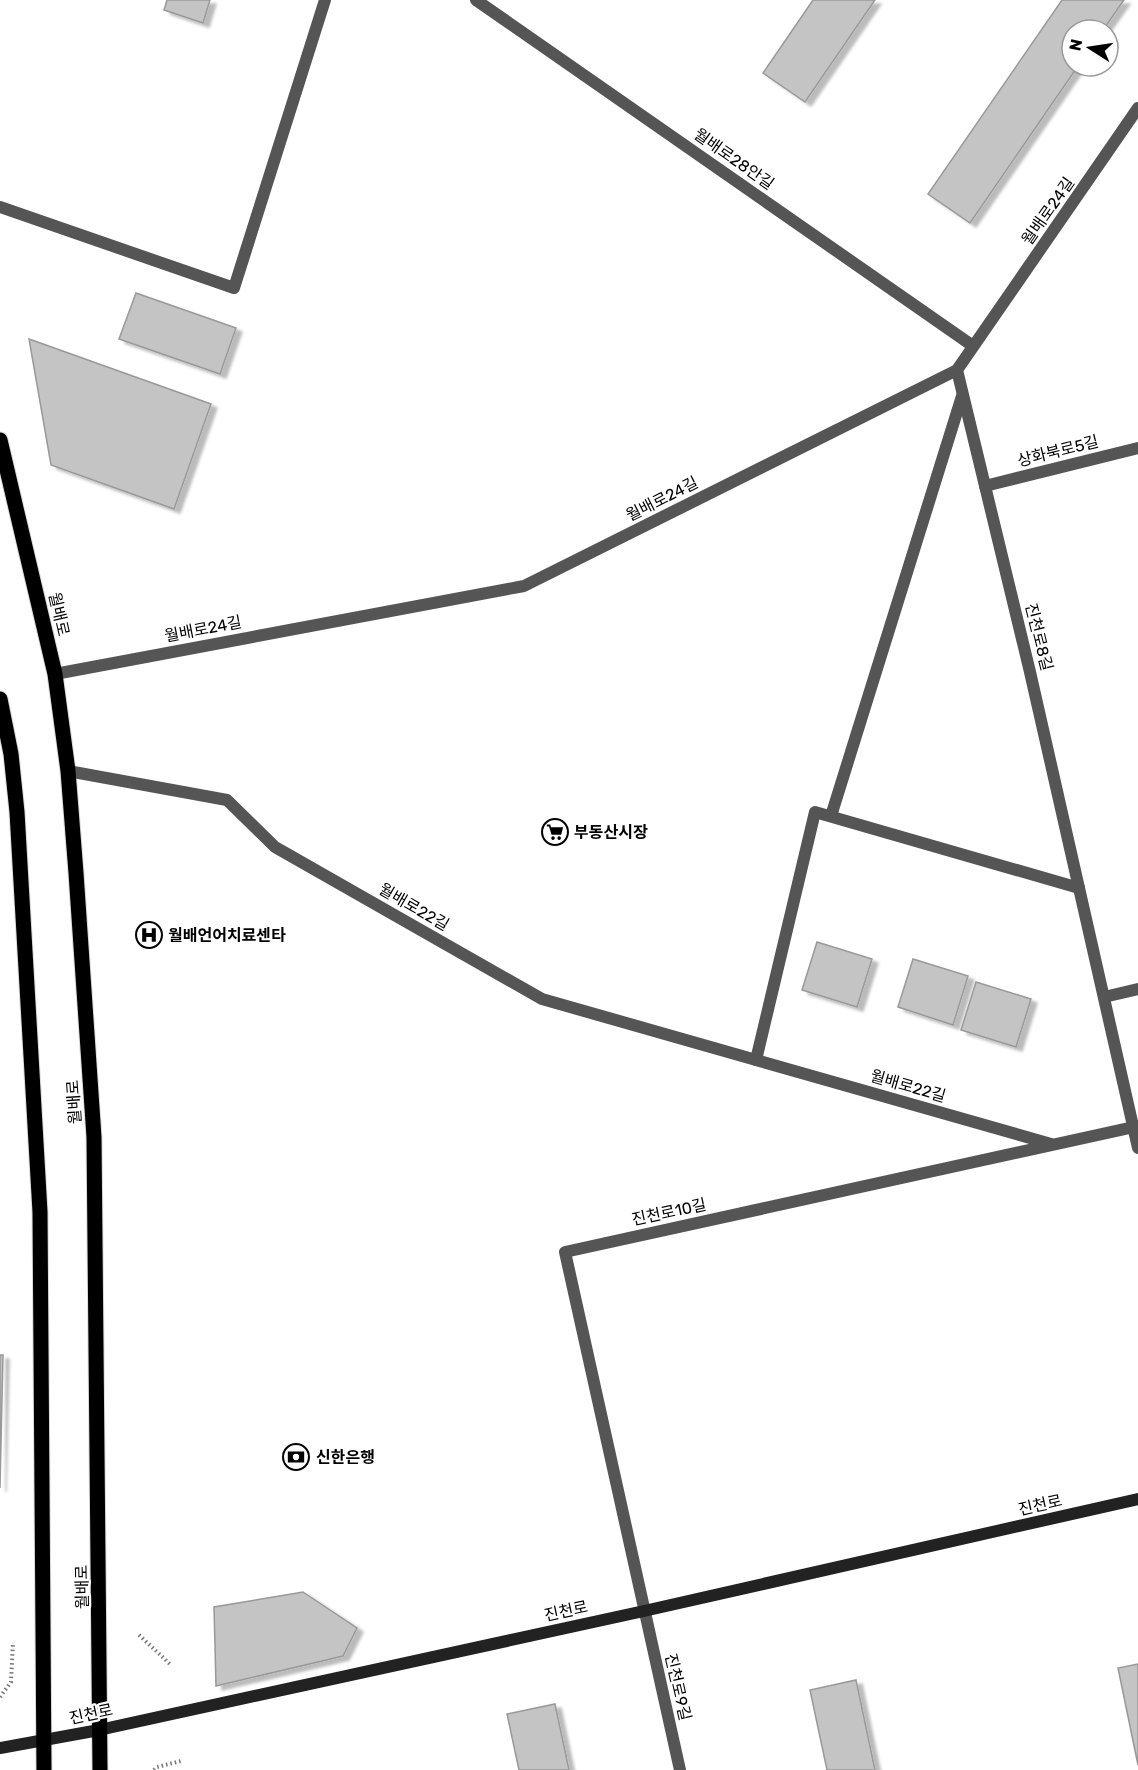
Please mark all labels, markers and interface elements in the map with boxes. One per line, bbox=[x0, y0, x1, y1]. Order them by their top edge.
north arrow bbox=[1060, 18, 1120, 78]
text: N bbox=[1065, 37, 1086, 53]
street label: 월배로28안길 bbox=[690, 124, 778, 194]
street label: 월배로24길 bbox=[1018, 174, 1078, 248]
street label: 상화북로5길 bbox=[1015, 432, 1101, 470]
street label: 월배로24길 bbox=[623, 473, 701, 525]
street label: 월배로 bbox=[45, 590, 73, 638]
street label: 진천로8길 bbox=[1021, 601, 1057, 673]
street label: 월배로24길 bbox=[163, 612, 243, 646]
supermarket icon: 부동산시장 bbox=[540, 817, 570, 847]
place label: 부동산시장 bbox=[574, 823, 648, 842]
street label: 월배로22길 bbox=[376, 879, 452, 935]
hospital icon: 월배언어치료센타 bbox=[134, 920, 164, 950]
place label: 월배언어치료센타 bbox=[168, 926, 286, 945]
street label: 월배로22길 bbox=[868, 1066, 948, 1106]
street label: 월배로 bbox=[63, 1079, 85, 1125]
street label: 진천로10길 bbox=[630, 1195, 708, 1229]
bank icon: 신한은행 bbox=[281, 1442, 311, 1472]
place label: 신한은행 bbox=[316, 1448, 375, 1467]
street label: 진천로 bbox=[1016, 1491, 1064, 1519]
street label: 월배로 bbox=[72, 1564, 92, 1609]
street label: 진천로 bbox=[542, 1597, 590, 1625]
street label: 진천로9길 bbox=[661, 1652, 695, 1722]
street label: 진천로 bbox=[67, 1700, 115, 1728]

